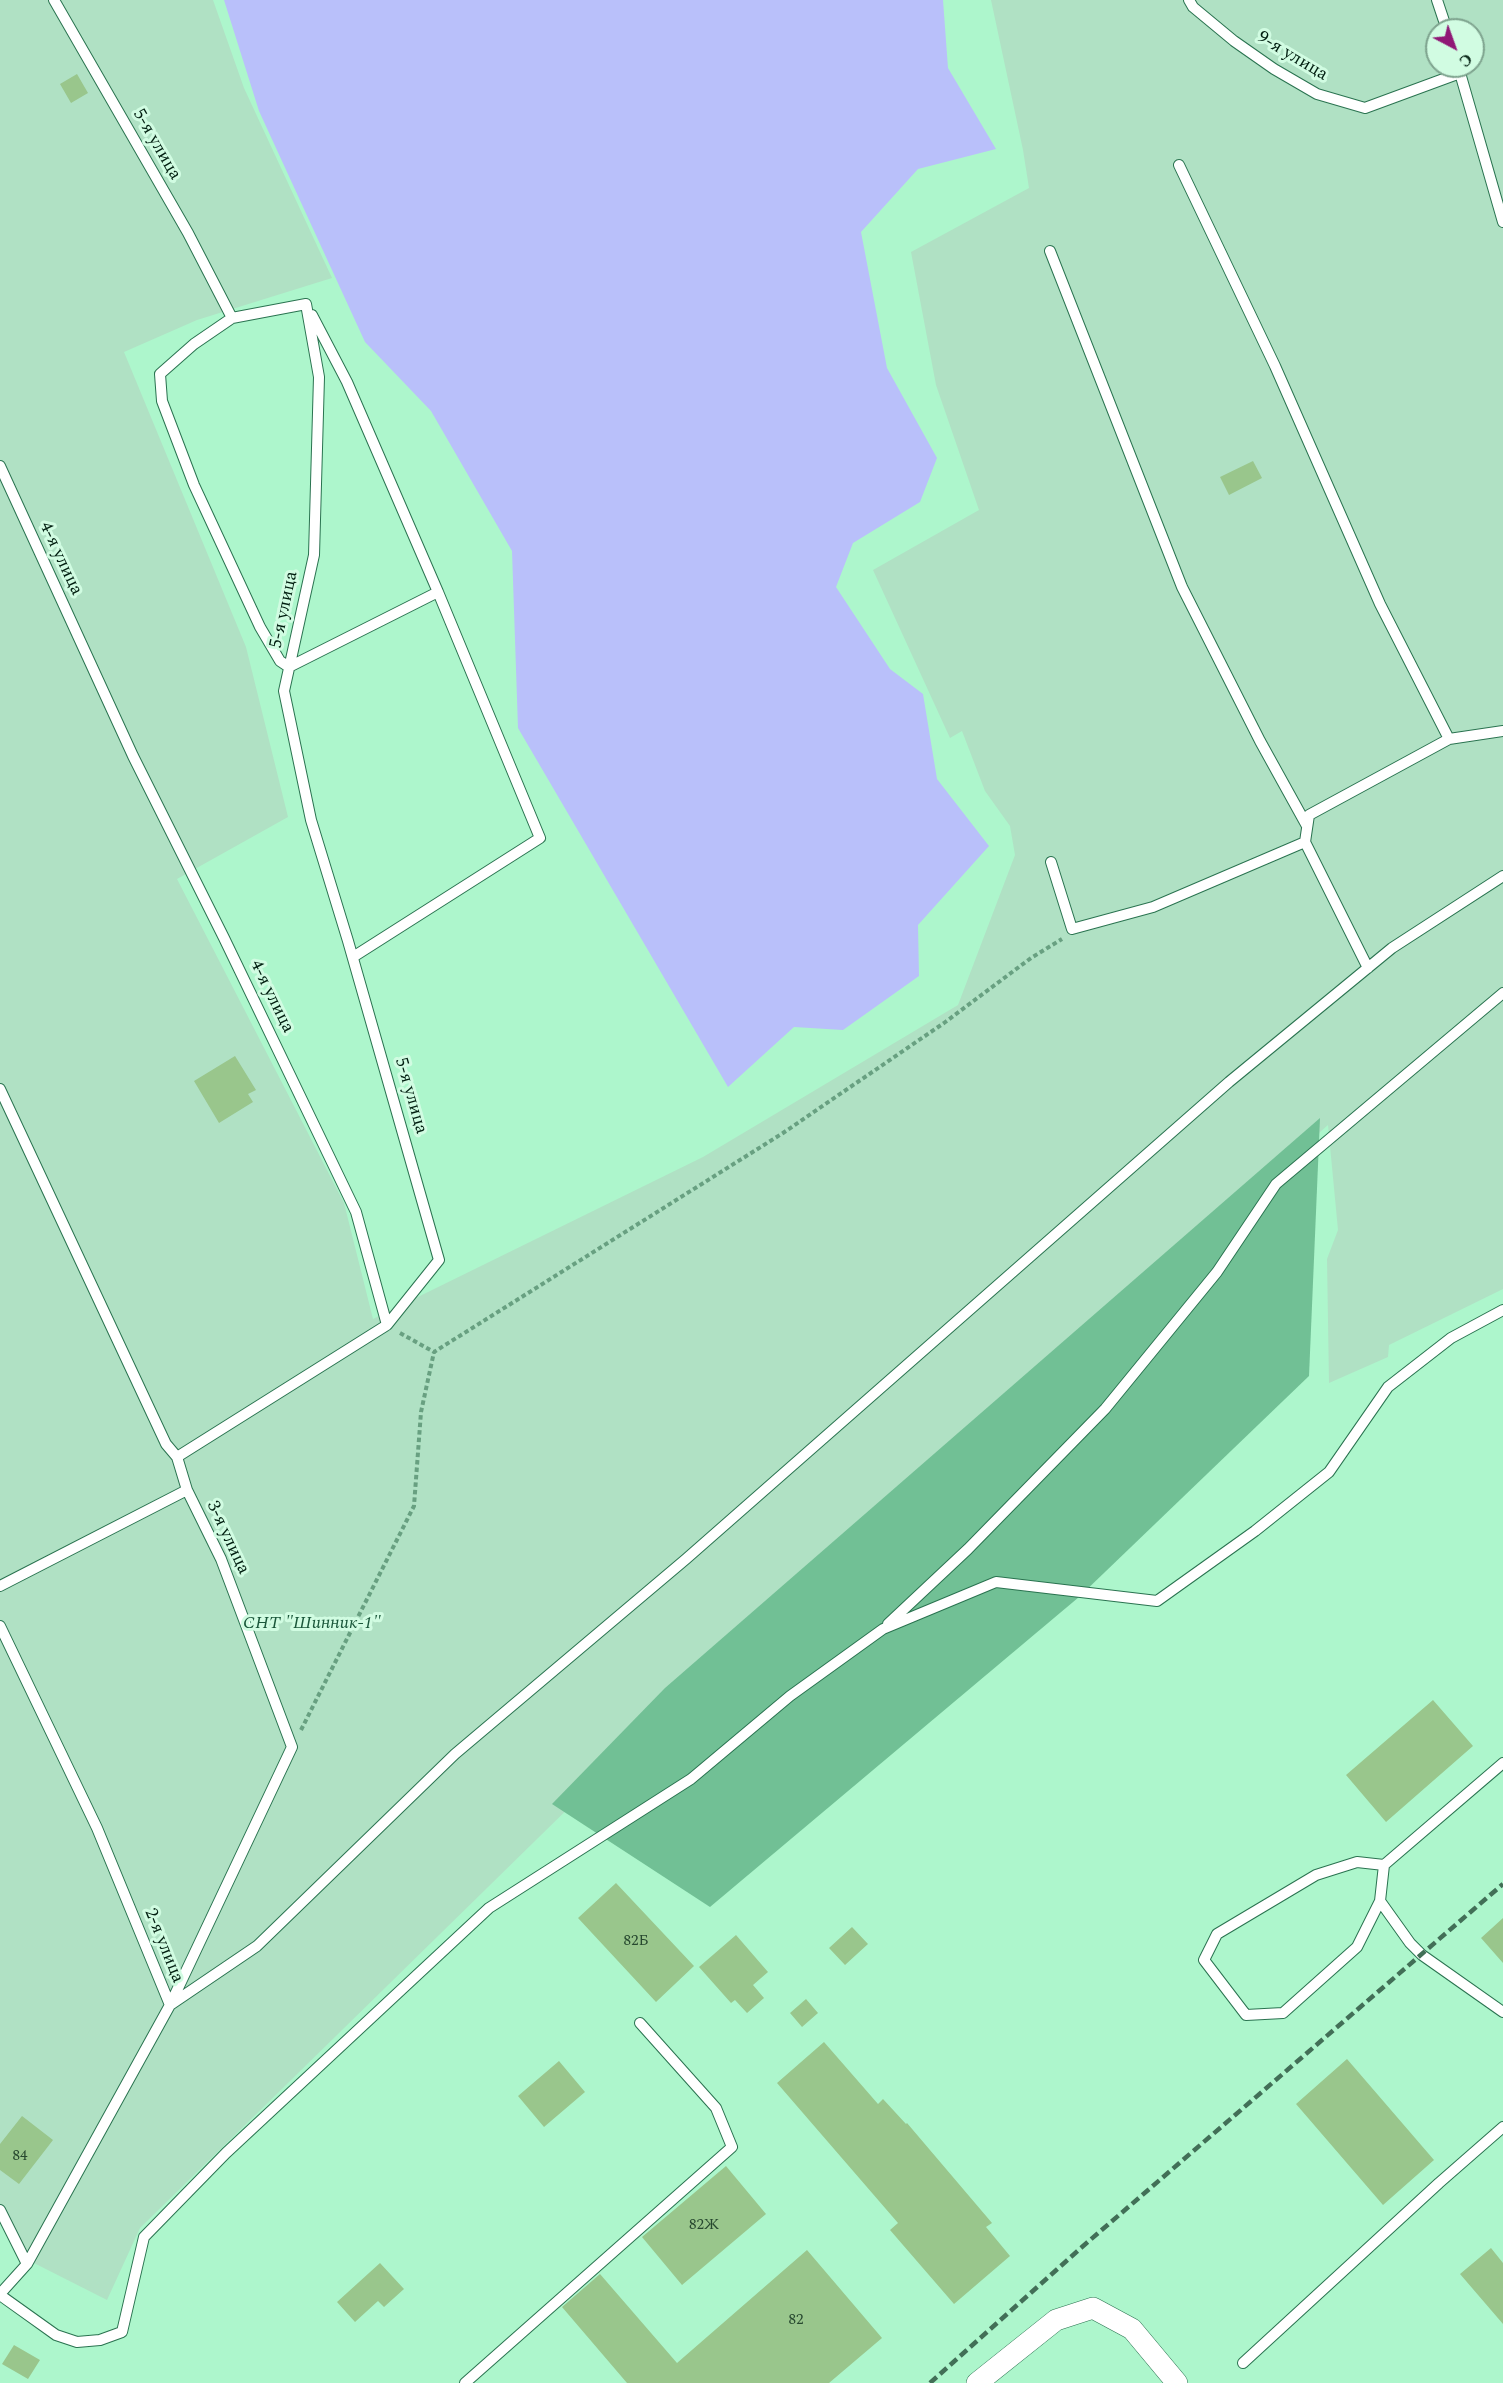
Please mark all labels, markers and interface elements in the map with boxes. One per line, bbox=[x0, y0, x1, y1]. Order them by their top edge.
north arrow bbox=[1425, 18, 1485, 78]
street label: 9-я улица bbox=[1253, 28, 1331, 86]
text: С bbox=[1453, 47, 1478, 73]
street label: 5-я улица bbox=[127, 106, 185, 184]
street label: 4-я улица bbox=[34, 519, 86, 599]
street label: 5-я улица bbox=[266, 569, 304, 651]
street label: 4-я улица bbox=[244, 957, 298, 1037]
street label: 5-я улица bbox=[389, 1055, 431, 1137]
street label: 3-я улица bbox=[201, 1498, 253, 1578]
park label: СНТ "Шинник-1" bbox=[243, 1613, 381, 1635]
street label: 2-я улица bbox=[138, 1906, 188, 1986]
house number: 82Б bbox=[623, 1933, 649, 1951]
house number: 84 bbox=[13, 2148, 27, 2166]
house number: 82Ж bbox=[689, 2217, 719, 2235]
house number: 82 bbox=[789, 2312, 803, 2330]

